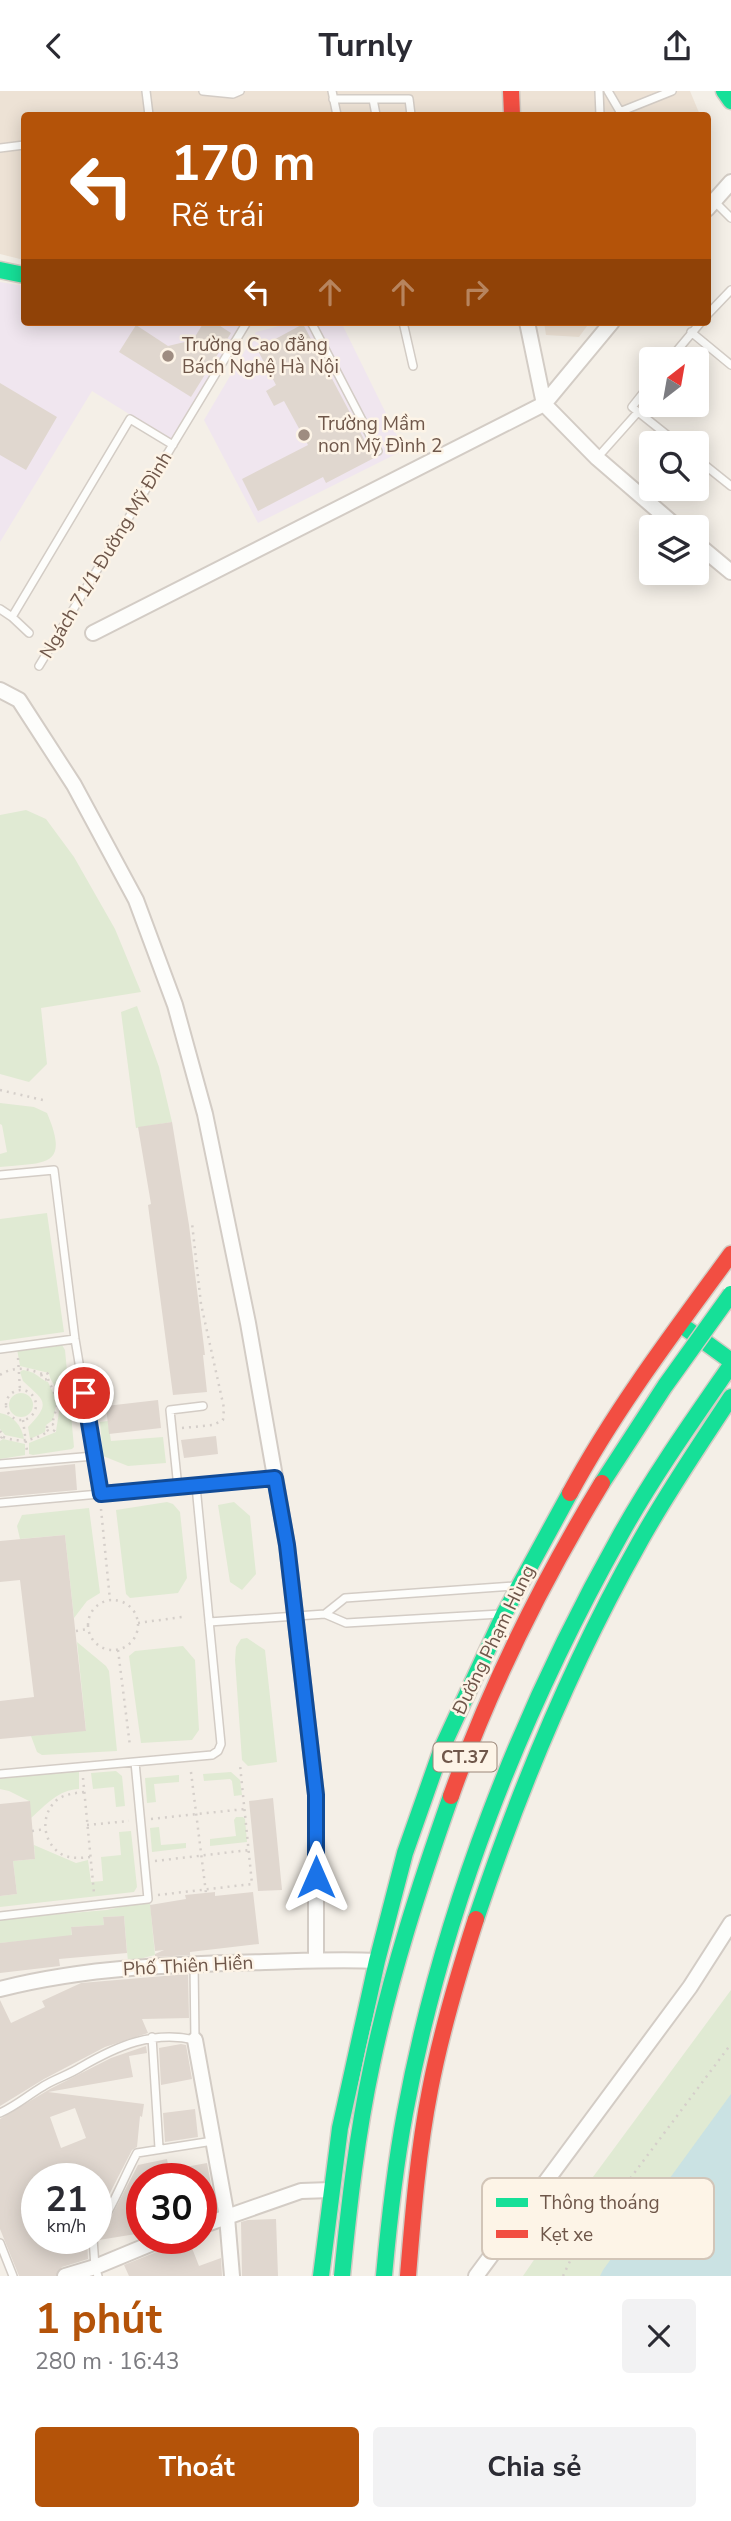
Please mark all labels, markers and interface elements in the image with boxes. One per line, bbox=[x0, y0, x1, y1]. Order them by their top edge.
text: Turnly bbox=[319, 24, 412, 67]
icon: back bbox=[35, 27, 73, 65]
icon: share bbox=[658, 27, 696, 65]
text: 170 m bbox=[171, 130, 315, 197]
icon: left bbox=[56, 140, 147, 231]
text: Rẽ trái bbox=[171, 194, 264, 237]
icon: left bbox=[238, 273, 276, 311]
icon: ahead bbox=[311, 273, 349, 311]
icon: ahead bbox=[384, 273, 422, 311]
icon: right bbox=[457, 273, 495, 311]
place label: Trường Cao đẳng Bách Nghệ Hà Nội bbox=[182, 332, 339, 380]
north arrow bbox=[639, 347, 709, 417]
map controls bbox=[639, 347, 709, 585]
marker: Trường Cao đẳng Bách Nghệ Hà Nội bbox=[160, 348, 176, 364]
place label: Trường Mầm non Mỹ Đình 2 bbox=[318, 411, 442, 459]
marker: Trường Mầm non Mỹ Đình 2 bbox=[296, 427, 312, 443]
button: search bbox=[639, 431, 709, 501]
street label: Ngách 71/1 Đường Mỹ Đình bbox=[34, 447, 178, 663]
button: layers bbox=[639, 515, 709, 585]
pin bbox=[54, 1363, 114, 1423]
icon: arrive bbox=[65, 1374, 103, 1412]
street label: Đường Phạm Hùng bbox=[446, 1561, 541, 1720]
road number: CT.37 bbox=[434, 1743, 496, 1771]
position arrow bbox=[279, 1840, 353, 1914]
street label: Phố Thiên Hiền bbox=[122, 1950, 254, 1982]
speed limit sign: 30 bbox=[126, 2163, 217, 2254]
text: 21 bbox=[45, 2176, 88, 2223]
legend bbox=[482, 2178, 714, 2259]
text: Thông thoáng bbox=[540, 2190, 660, 2216]
text: km/h bbox=[47, 2214, 86, 2238]
text: Kẹt xe bbox=[540, 2222, 593, 2248]
text: 1 phút bbox=[35, 2291, 162, 2348]
button: close bbox=[622, 2299, 696, 2373]
text: 280 m · 16:43 bbox=[35, 2346, 180, 2377]
button: Thoát bbox=[35, 2427, 359, 2507]
button: Chia sẻ bbox=[373, 2427, 696, 2507]

